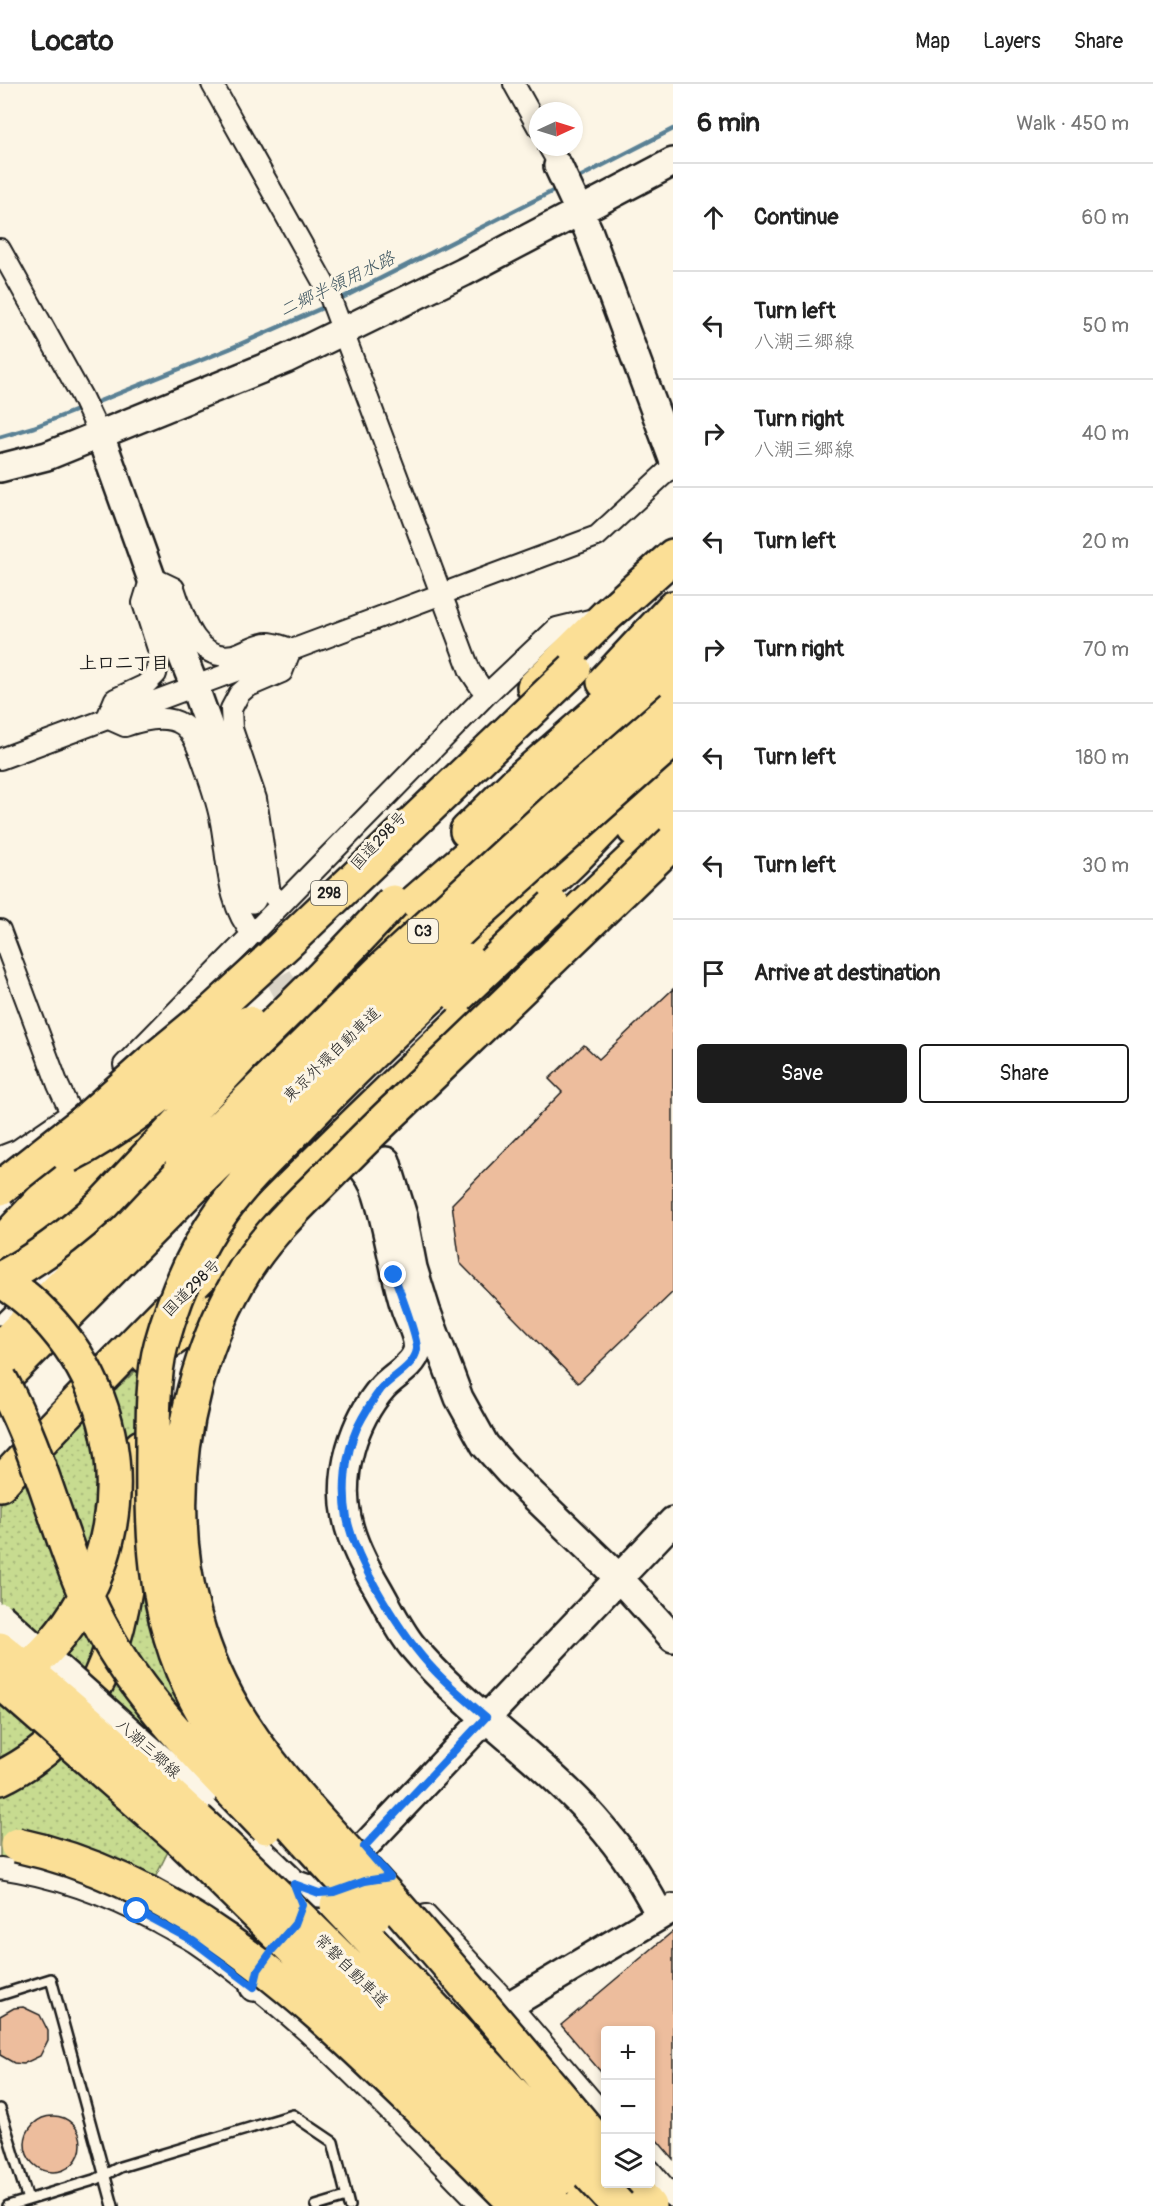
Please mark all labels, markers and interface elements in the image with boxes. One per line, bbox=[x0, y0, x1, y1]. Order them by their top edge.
text: Locato bbox=[30, 24, 114, 59]
text: Map bbox=[915, 28, 950, 55]
text: Layers bbox=[983, 28, 1041, 55]
text: Share bbox=[1074, 28, 1123, 55]
north arrow bbox=[529, 102, 583, 156]
text: 6 min bbox=[697, 107, 760, 139]
text: Walk · 450 m bbox=[1016, 111, 1129, 136]
icon: ahead bbox=[697, 201, 730, 234]
text: Continue bbox=[754, 203, 838, 231]
text: 60 m bbox=[1082, 205, 1129, 230]
water label: 二郷半領用水路 bbox=[276, 246, 400, 322]
text: Turn left bbox=[754, 297, 836, 325]
icon: left bbox=[697, 309, 730, 342]
text: 50 m bbox=[1082, 313, 1129, 338]
text: 八潮三郷線 bbox=[754, 329, 854, 354]
text: Turn right bbox=[754, 405, 844, 433]
icon: right bbox=[697, 417, 730, 450]
text: 40 m bbox=[1082, 421, 1129, 446]
text: 八潮三郷線 bbox=[754, 437, 854, 462]
icon: left bbox=[697, 525, 730, 558]
text: Turn left bbox=[754, 527, 836, 555]
text: 20 m bbox=[1082, 529, 1129, 554]
icon: right bbox=[697, 633, 730, 666]
text: Turn right bbox=[754, 635, 844, 663]
text: 70 m bbox=[1083, 637, 1129, 662]
district label: 上口二丁目 bbox=[79, 652, 169, 675]
icon: left bbox=[697, 741, 730, 774]
text: Turn left bbox=[754, 743, 836, 771]
text: 180 m bbox=[1075, 745, 1129, 770]
street label: 国道298号 bbox=[346, 807, 411, 874]
icon: left bbox=[697, 849, 730, 882]
text: Turn left bbox=[754, 851, 836, 879]
text: 30 m bbox=[1082, 853, 1129, 878]
road number: 298 bbox=[311, 881, 347, 905]
road number: C3 bbox=[408, 919, 438, 943]
icon: arrive bbox=[697, 957, 730, 990]
text: Arrive at destination bbox=[754, 959, 940, 987]
street label: 東京外環自動車道 bbox=[279, 1003, 385, 1106]
button: Save bbox=[697, 1044, 907, 1103]
button: Share bbox=[919, 1044, 1129, 1103]
street label: 国道298号 bbox=[159, 1255, 225, 1321]
route end bbox=[380, 1261, 406, 1287]
street label: 八潮三郷線 bbox=[112, 1715, 185, 1783]
route start bbox=[123, 1897, 149, 1923]
street label: 常磐自動車道 bbox=[310, 1930, 392, 2012]
map controls bbox=[601, 2026, 655, 2188]
button: + bbox=[601, 2026, 655, 2080]
button: − bbox=[601, 2080, 655, 2134]
button: layers bbox=[601, 2134, 655, 2188]

